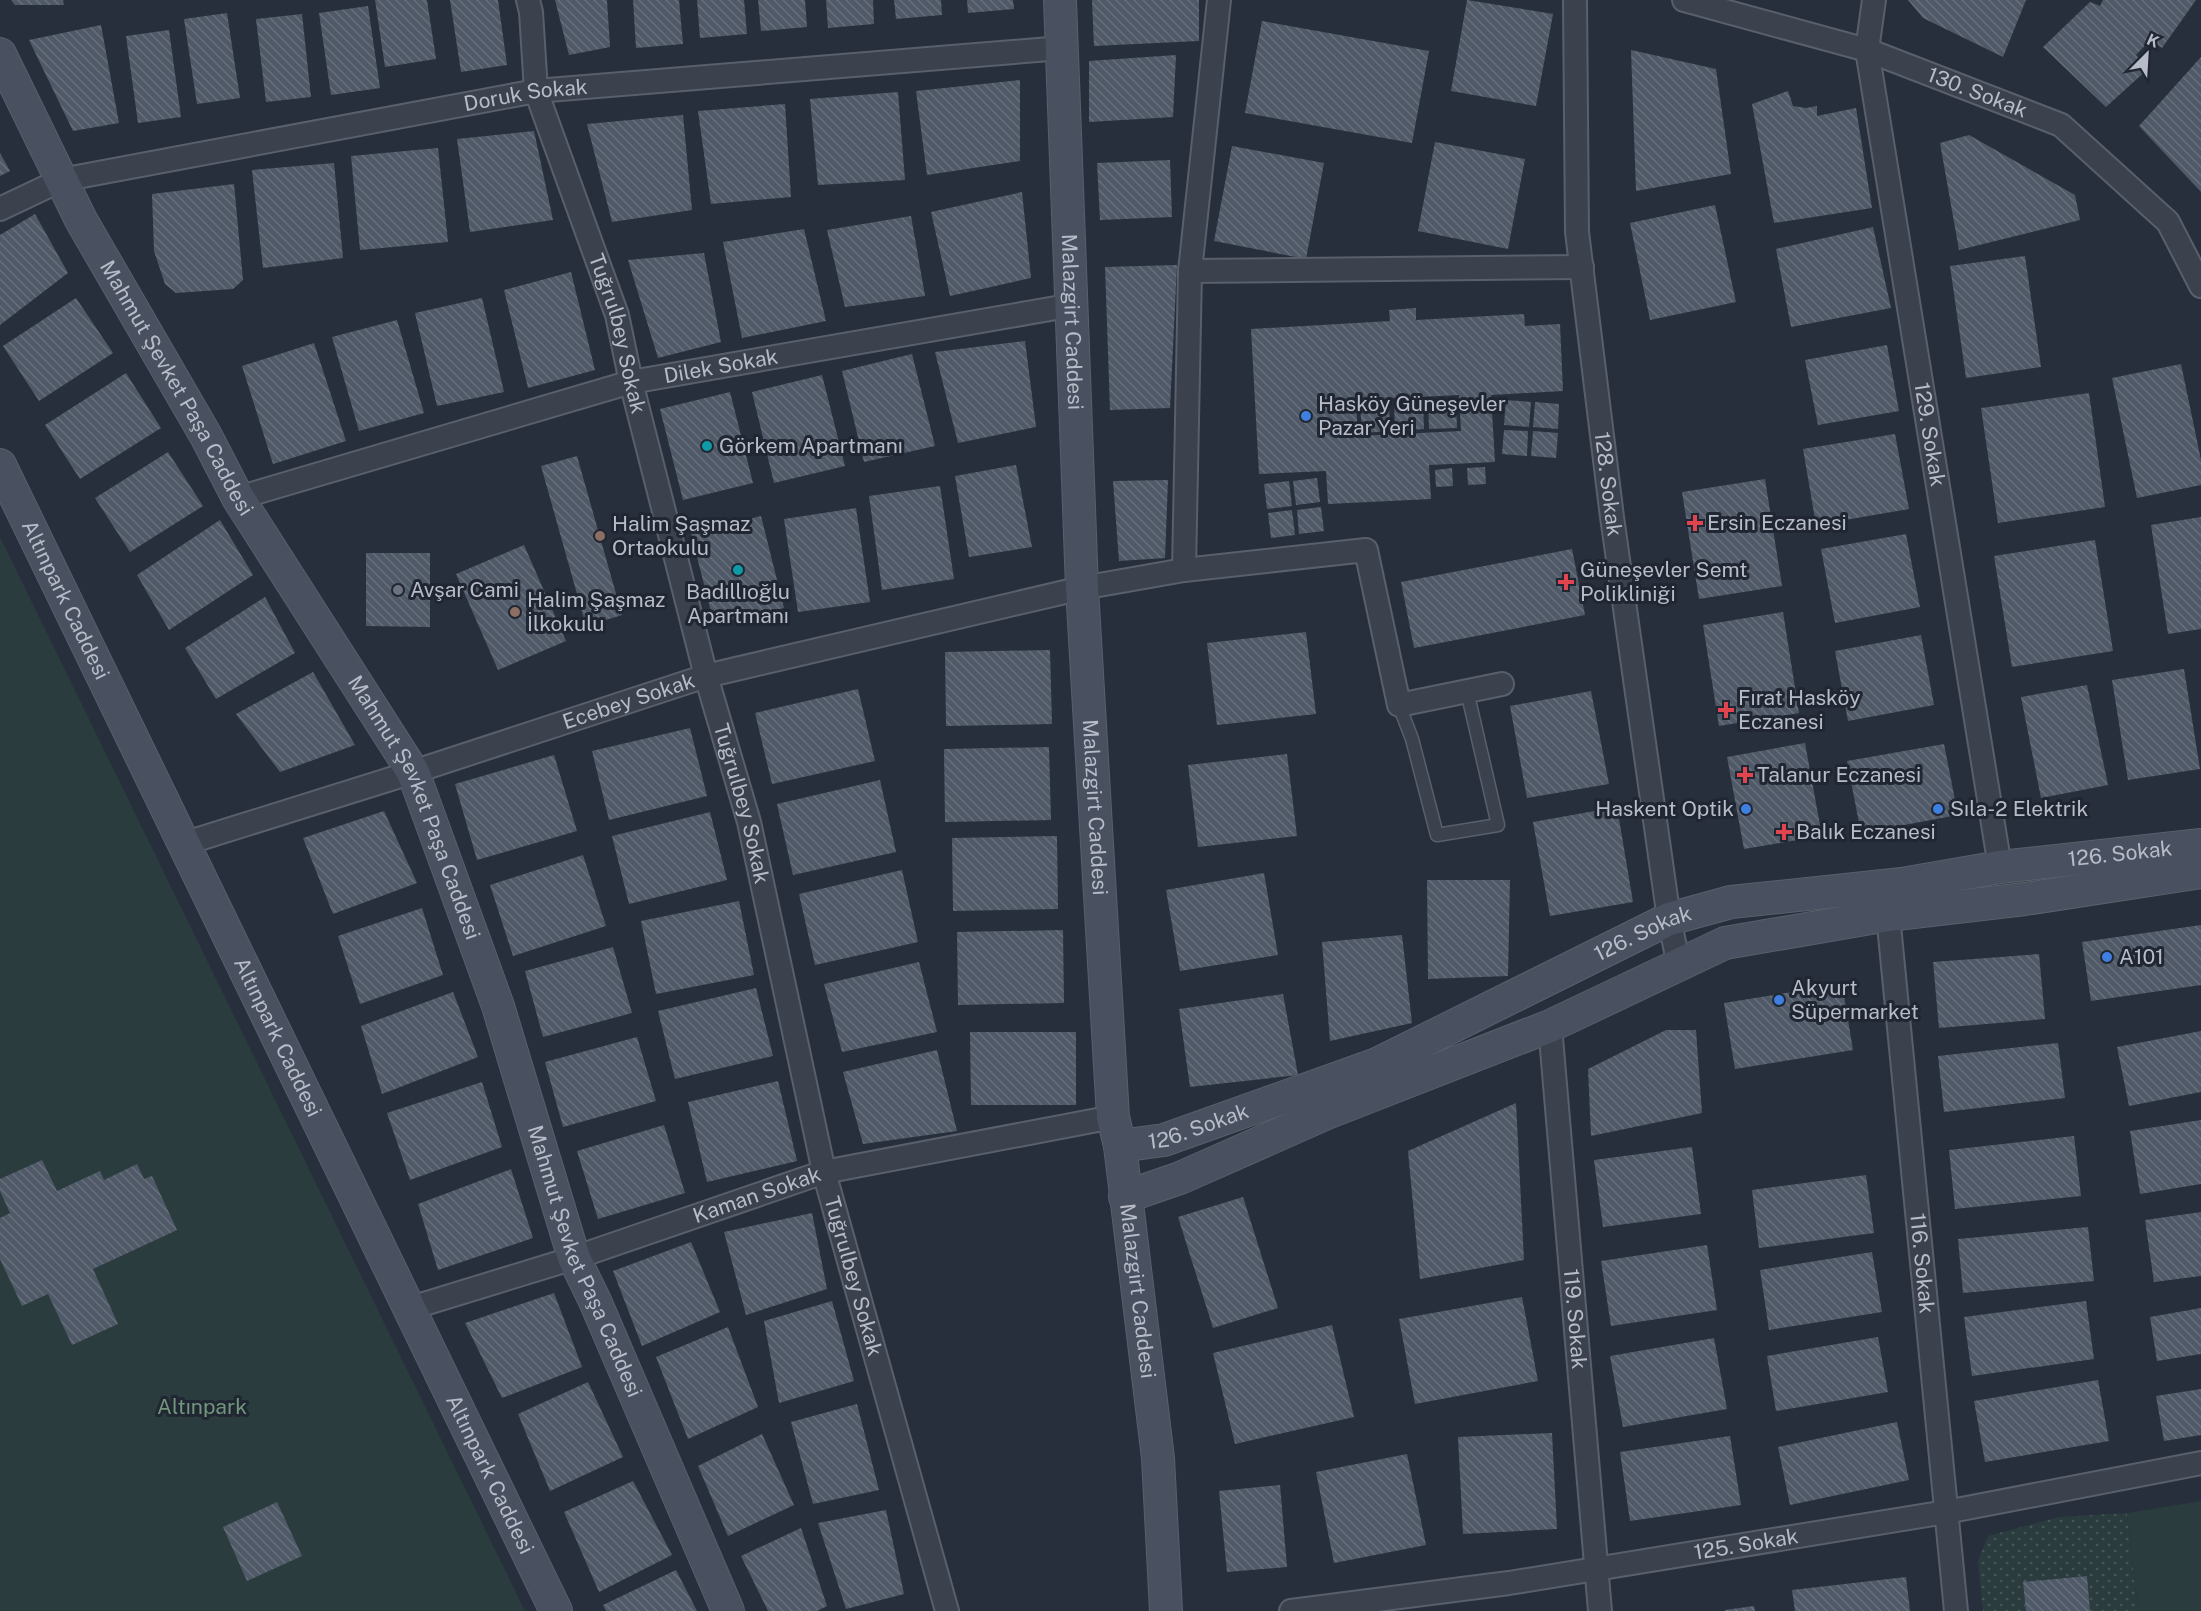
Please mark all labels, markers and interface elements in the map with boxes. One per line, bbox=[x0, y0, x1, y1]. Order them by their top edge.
north arrow bbox=[2117, 24, 2177, 84]
text: K bbox=[2144, 30, 2162, 52]
street label: 130. Sokak bbox=[1924, 62, 2031, 123]
street label: Doruk Sokak bbox=[462, 74, 589, 116]
street label: Malazgirt Caddesi bbox=[1057, 233, 1088, 410]
street label: Tuğrulbey Sokak bbox=[584, 250, 652, 416]
street label: Mahmut Şevket Paşa Caddesi bbox=[95, 256, 259, 520]
street label: Dilek Sokak bbox=[662, 344, 780, 388]
street label: 129. Sokak bbox=[1909, 381, 1951, 488]
place label: Hasköy Güneşevler Pazar Yeri bbox=[1318, 391, 1506, 440]
marker: Hasköy Güneşevler Pazar Yeri bbox=[1299, 409, 1313, 423]
street label: 128. Sokak bbox=[1590, 430, 1628, 538]
place label: Görkem Apartmanı bbox=[719, 433, 903, 458]
marker: Görkem Apartmanı bbox=[700, 439, 714, 453]
place label: Ersin Eczanesi bbox=[1707, 510, 1847, 535]
place label: Halim Şaşmaz Ortaokulu bbox=[612, 511, 750, 560]
street label: Altınpark Caddesi bbox=[17, 516, 115, 683]
marker: Ersin Eczanesi bbox=[1688, 516, 1702, 530]
marker: Halim Şaşmaz Ortaokulu bbox=[593, 529, 607, 543]
place label: Güneşevler Semt Polikliniği bbox=[1580, 557, 1747, 606]
marker: Badıllıoğlu Apartmanı bbox=[731, 563, 745, 577]
marker: Güneşevler Semt Polikliniği bbox=[1557, 573, 1575, 591]
place label: Avşar Cami bbox=[410, 577, 519, 602]
place label: Badıllıoğlu Apartmanı bbox=[686, 579, 790, 628]
marker: Avşar Cami bbox=[391, 583, 405, 597]
place label: Halim Şaşmaz İlkokulu bbox=[527, 587, 665, 636]
marker: Halim Şaşmaz İlkokulu bbox=[508, 605, 522, 619]
street label: Ecebey Sokak bbox=[559, 667, 698, 734]
street label: Mahmut Şevket Paşa Caddesi bbox=[343, 671, 486, 943]
place label: Fırat Hasköy Eczanesi bbox=[1738, 685, 1860, 734]
marker: Fırat Hasköy Eczanesi bbox=[1719, 703, 1733, 717]
street label: Malazgirt Caddesi bbox=[1078, 718, 1113, 896]
street label: Tuğrulbey Sokak bbox=[709, 720, 775, 886]
place label: Talanur Eczanesi bbox=[1757, 762, 1921, 787]
marker: Talanur Eczanesi bbox=[1738, 768, 1752, 782]
place label: Haskent Optik bbox=[1595, 796, 1734, 821]
place label: Sıla-2 Elektrik bbox=[1950, 796, 2088, 821]
marker: Haskent Optik bbox=[1739, 802, 1753, 816]
marker: Sıla-2 Elektrik bbox=[1931, 802, 1945, 816]
place label: Balık Eczanesi bbox=[1796, 819, 1936, 844]
marker: Balık Eczanesi bbox=[1777, 825, 1791, 839]
street label: 126. Sokak bbox=[2067, 835, 2174, 871]
street label: 126. Sokak bbox=[1590, 900, 1694, 966]
place label: A101 bbox=[2119, 944, 2164, 969]
marker: A101 bbox=[2100, 950, 2114, 964]
street label: Altınpark Caddesi bbox=[229, 953, 327, 1121]
place label: Akyurt Süpermarket bbox=[1791, 975, 1919, 1024]
marker: Akyurt Süpermarket bbox=[1772, 993, 1786, 1007]
street label: 126. Sokak bbox=[1147, 1098, 1252, 1154]
street label: Mahmut Şevket Paşa Caddesi bbox=[523, 1122, 648, 1401]
street label: Kaman Sokak bbox=[690, 1161, 824, 1228]
street label: Tuğrulbey Sokak bbox=[819, 1193, 888, 1359]
street label: Malazgirt Caddesi bbox=[1115, 1202, 1161, 1380]
street label: 116. Sokak bbox=[1905, 1212, 1940, 1315]
street label: 119. Sokak bbox=[1559, 1268, 1592, 1370]
street label: Altınpark Caddesi bbox=[441, 1391, 539, 1558]
park label: Altınpark bbox=[157, 1394, 247, 1419]
street label: 125. Sokak bbox=[1692, 1523, 1800, 1565]

